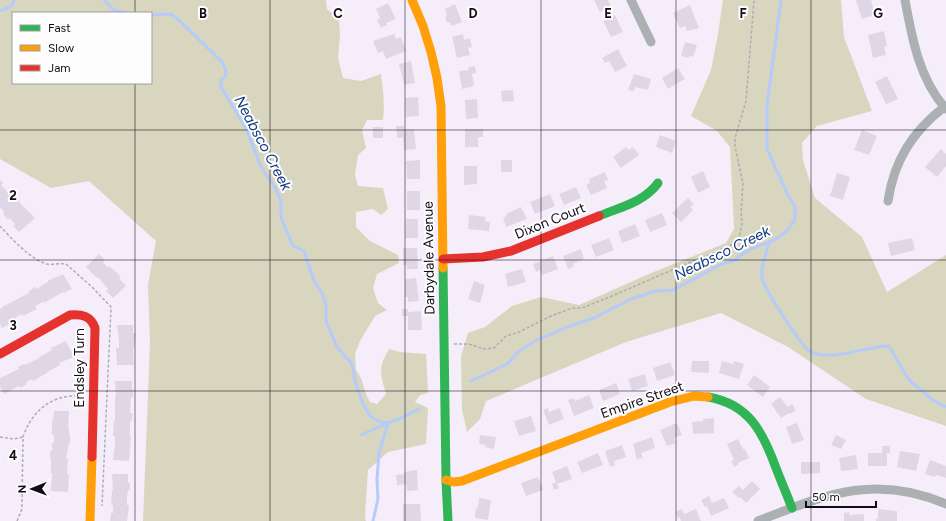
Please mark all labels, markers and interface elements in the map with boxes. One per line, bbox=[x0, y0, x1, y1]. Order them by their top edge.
text: B bbox=[199, 6, 207, 21]
text: C bbox=[333, 6, 343, 21]
text: D bbox=[468, 6, 478, 21]
text: E bbox=[604, 6, 612, 21]
text: F bbox=[739, 6, 747, 21]
text: G bbox=[873, 6, 883, 21]
legend bbox=[12, 12, 152, 84]
text: Fast bbox=[48, 21, 71, 35]
text: Slow bbox=[48, 41, 75, 55]
text: Jam bbox=[48, 61, 71, 75]
water label: Neabsco Creek bbox=[230, 93, 296, 194]
text: 2 bbox=[9, 188, 17, 203]
street label: Dixon Court bbox=[512, 199, 588, 243]
street label: Darbydale Avenue bbox=[420, 201, 438, 315]
water label: Neabsco Creek bbox=[671, 222, 774, 284]
text: 3 bbox=[9, 318, 17, 333]
street label: Endsley Turn bbox=[71, 328, 88, 408]
street label: Empire Street bbox=[598, 378, 686, 422]
text: 4 bbox=[9, 448, 17, 463]
north arrow bbox=[12, 469, 52, 509]
scale bar bbox=[806, 483, 876, 509]
text: N bbox=[16, 485, 29, 494]
text: 50 m bbox=[812, 490, 840, 504]

